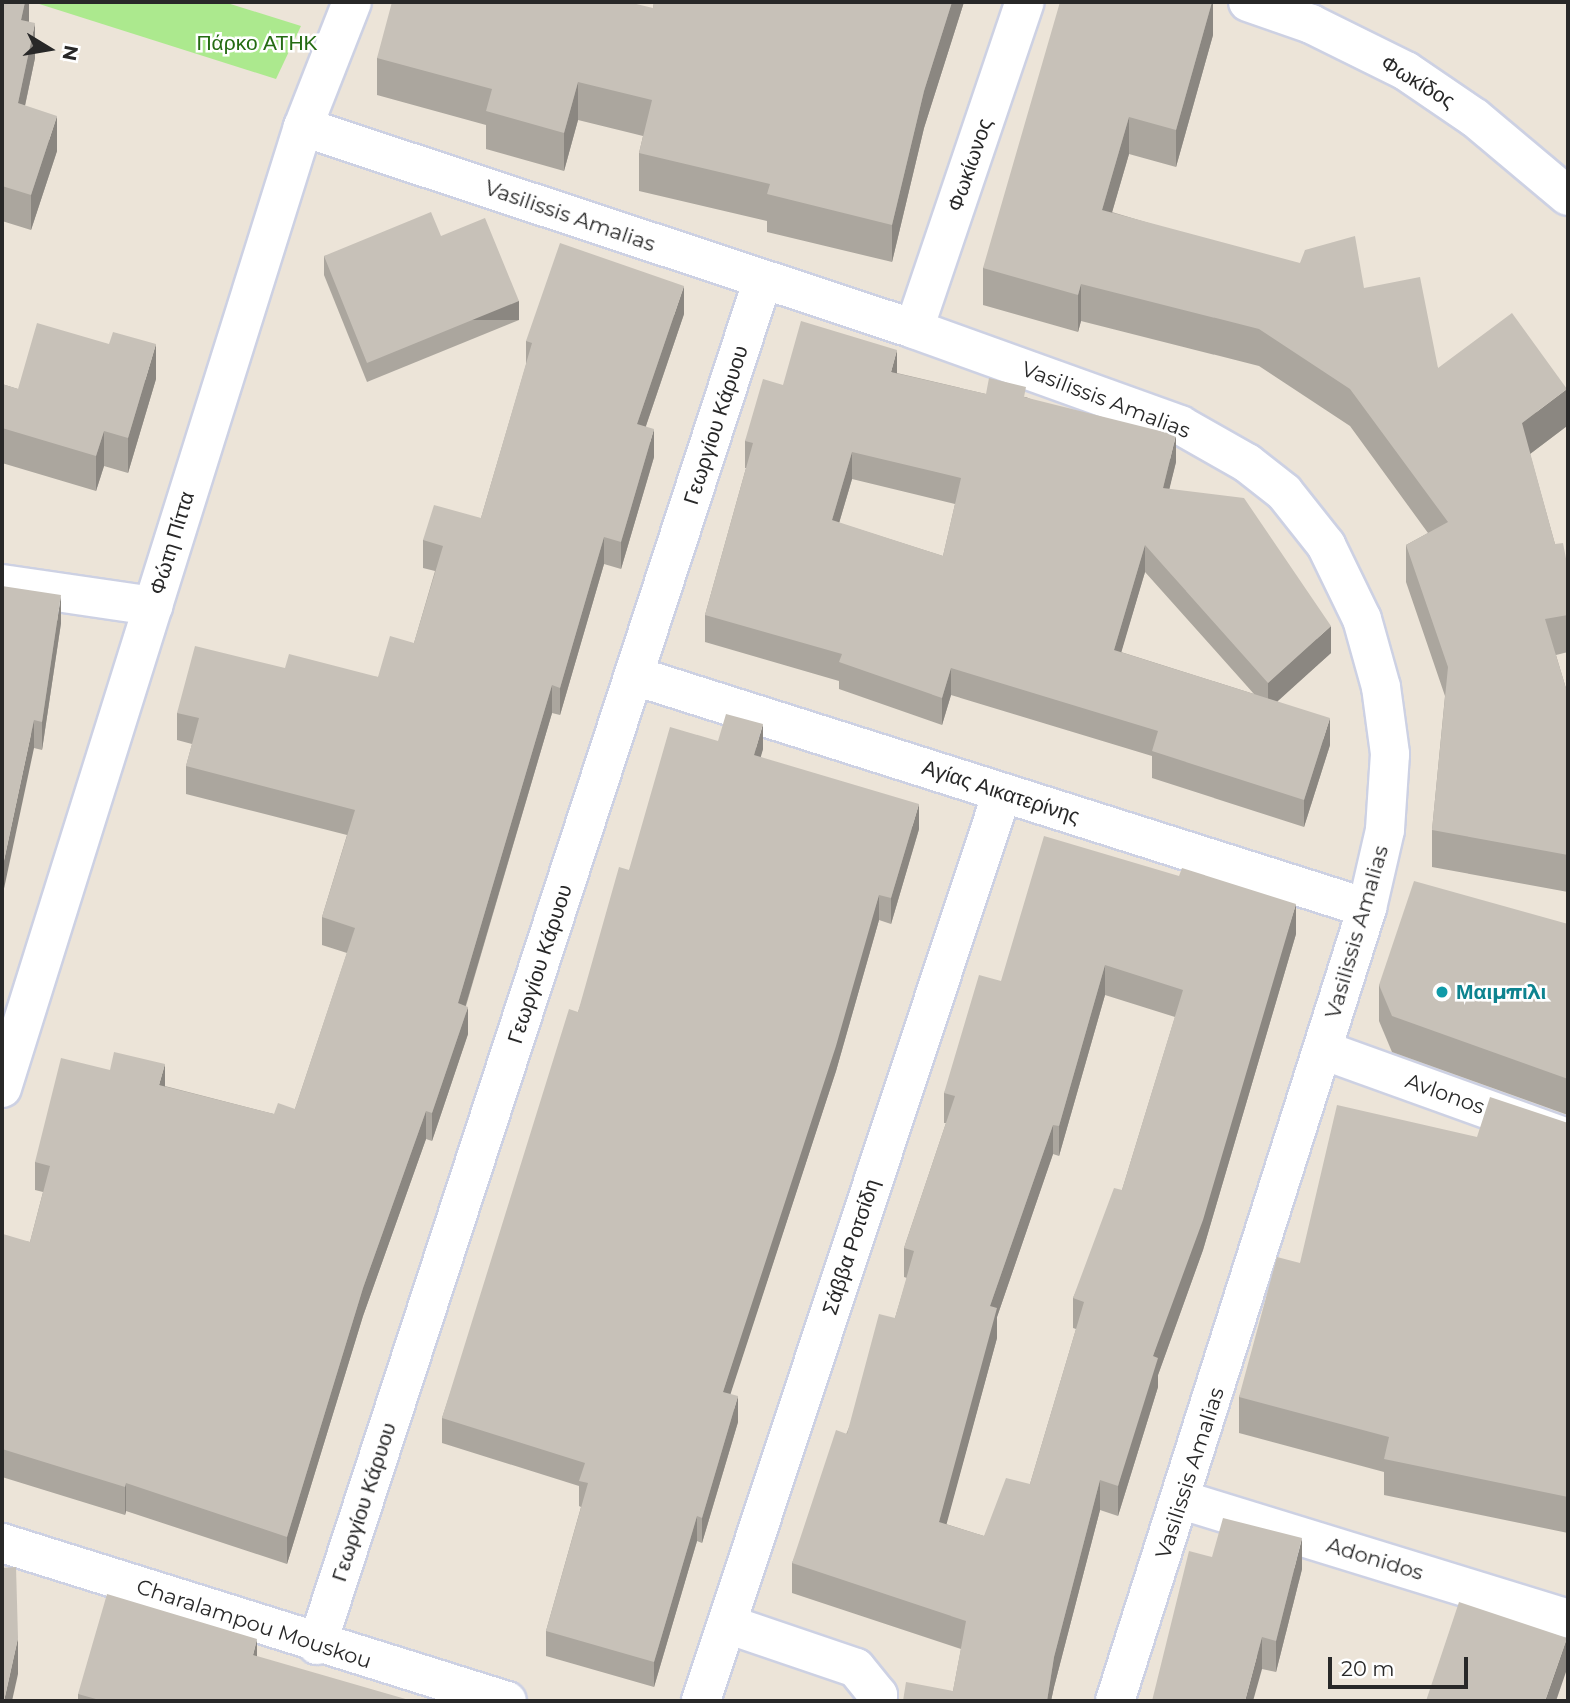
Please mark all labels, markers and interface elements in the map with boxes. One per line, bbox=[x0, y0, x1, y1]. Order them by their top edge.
north arrow bbox=[14, 14, 84, 84]
park label: Πάρκο ΑΤΗΚ bbox=[196, 30, 318, 56]
text: N bbox=[57, 43, 83, 63]
street label: Φωκίδος bbox=[1376, 50, 1460, 114]
street label: Φωκίωνος bbox=[942, 115, 998, 215]
street label: Vasilissis Amalias bbox=[481, 175, 659, 257]
street label: Γεωργίου Κάρυου bbox=[678, 342, 754, 508]
street label: Vasilissis Amalias bbox=[1018, 356, 1194, 444]
street label: Φώτη Πίττα bbox=[144, 488, 200, 598]
street label: Αγίας Αικατερίνης bbox=[919, 755, 1083, 829]
street label: Vasilissis Amalias bbox=[1320, 843, 1394, 1021]
street label: Γεωργίου Κάρυου bbox=[502, 881, 578, 1047]
place label: Μαιμπιλι bbox=[1456, 979, 1546, 1005]
marker: Μαιμπιλι bbox=[1434, 984, 1450, 1000]
street label: Avlonos bbox=[1402, 1068, 1488, 1120]
street label: Σάββα Ροτσίδη bbox=[817, 1176, 885, 1318]
street label: Vasilissis Amalias bbox=[1150, 1384, 1230, 1562]
street label: Γεωργίου Κάρυου bbox=[326, 1419, 402, 1585]
street label: Adonidos bbox=[1324, 1532, 1426, 1586]
street label: Charalampou Mouskou bbox=[133, 1574, 375, 1674]
scale bar bbox=[1332, 1644, 1472, 1688]
text: 20 m bbox=[1341, 1656, 1395, 1681]

